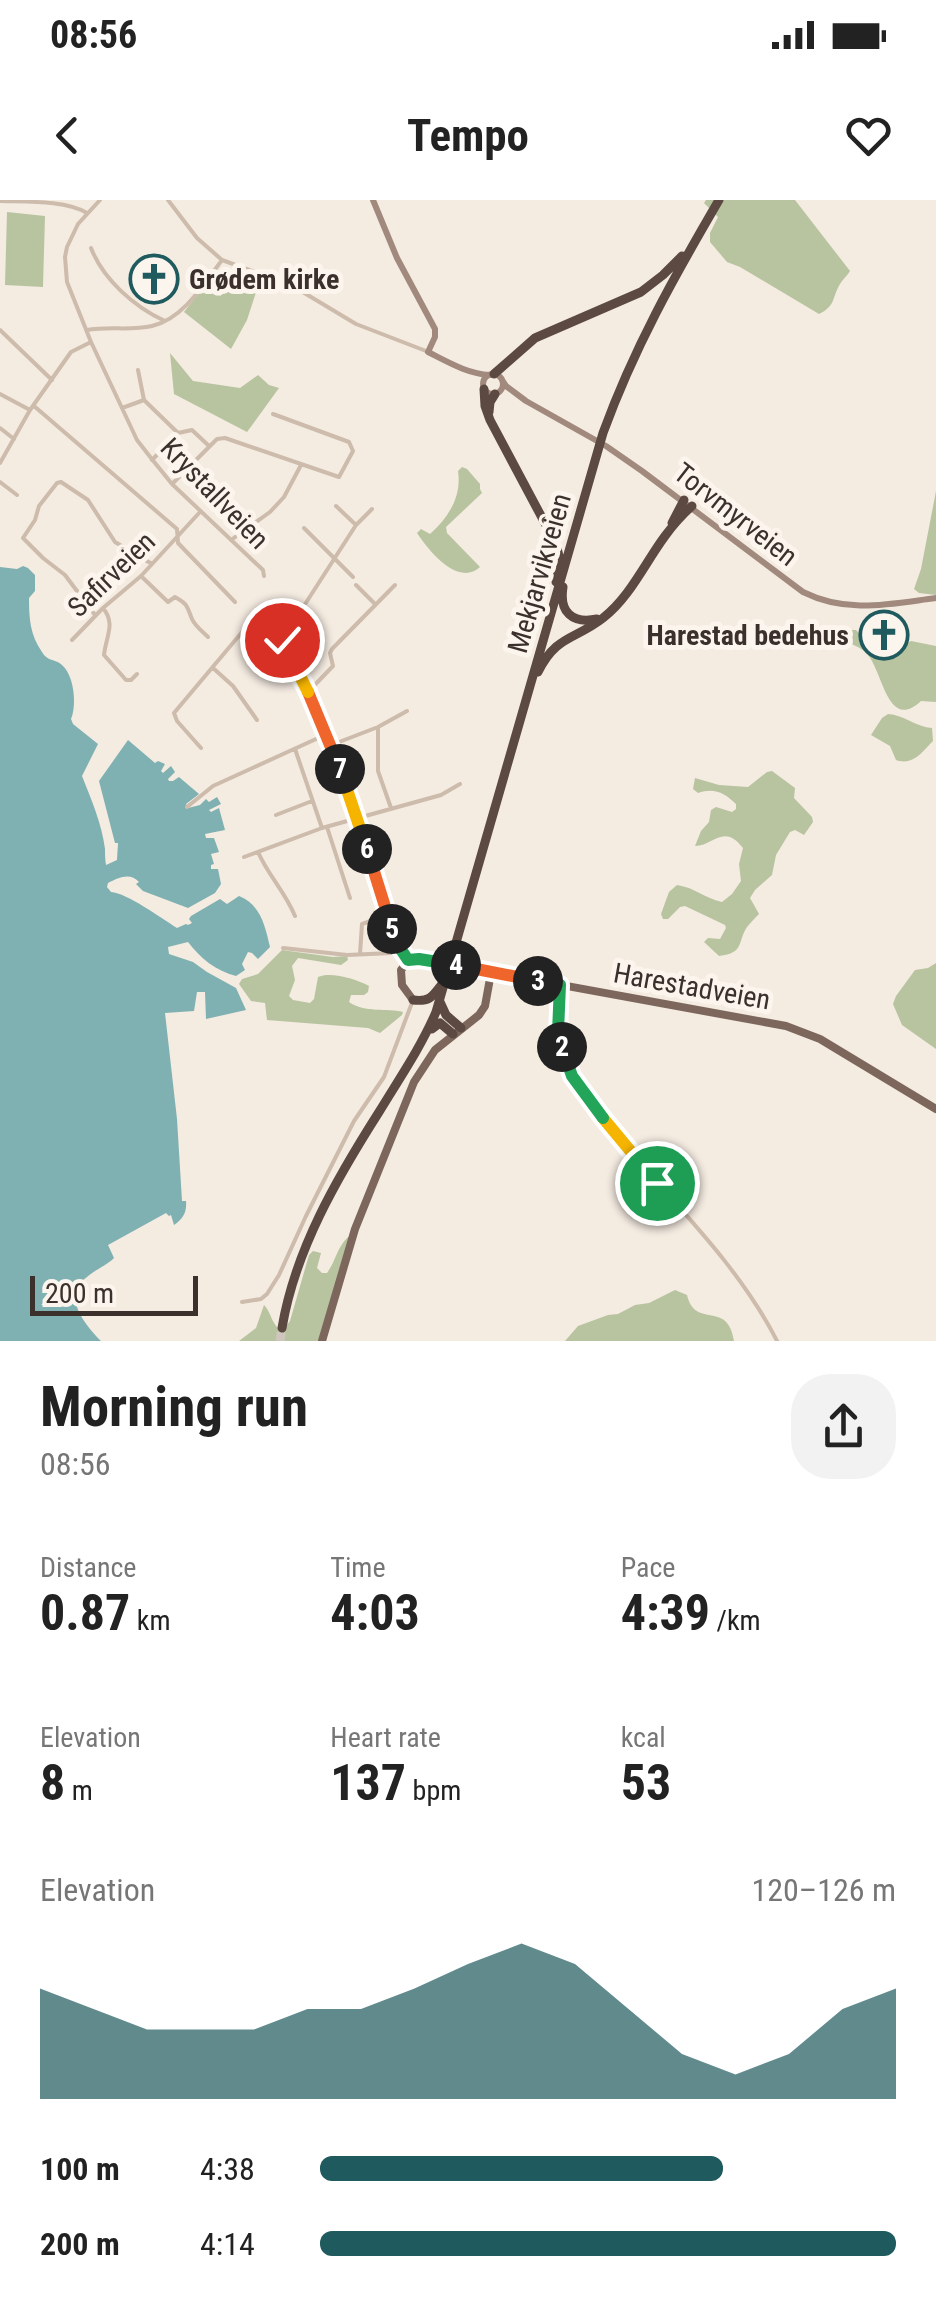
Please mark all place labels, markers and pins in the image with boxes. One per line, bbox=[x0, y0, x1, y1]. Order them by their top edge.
church icon: Grødem kirke bbox=[128, 253, 180, 305]
place label: Grødem kirke bbox=[189, 263, 339, 296]
pin bbox=[240, 598, 325, 683]
church icon: Harestad bedehus bbox=[858, 609, 910, 661]
place label: Harestad bedehus bbox=[647, 619, 849, 652]
pin: 7 bbox=[315, 744, 365, 794]
pin: 6 bbox=[342, 824, 392, 874]
pin: 5 bbox=[367, 904, 417, 954]
pin: 4 bbox=[431, 940, 481, 990]
pin: 3 bbox=[513, 956, 563, 1006]
pin: 2 bbox=[537, 1022, 587, 1072]
pin bbox=[615, 1141, 700, 1226]

